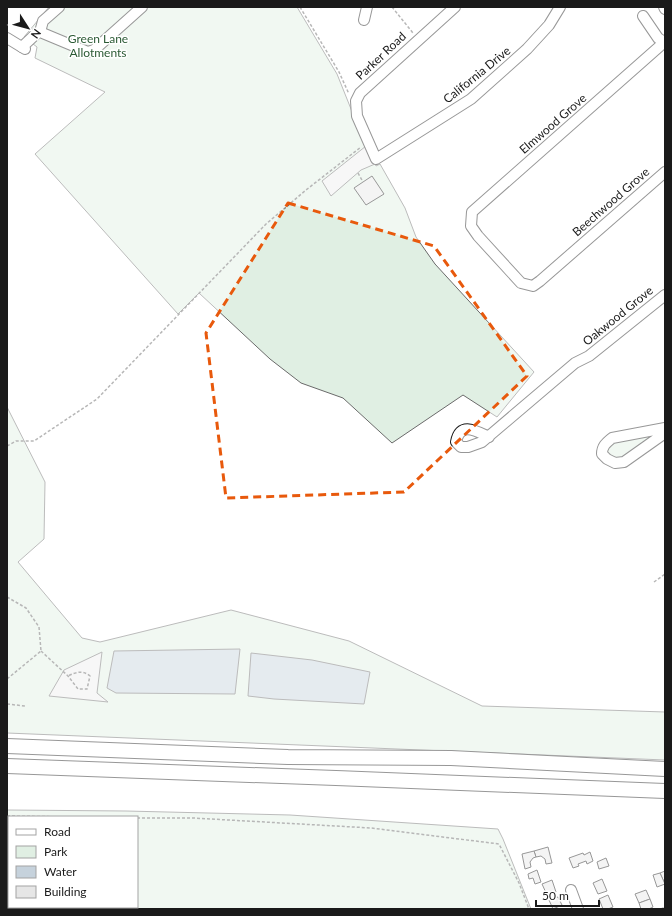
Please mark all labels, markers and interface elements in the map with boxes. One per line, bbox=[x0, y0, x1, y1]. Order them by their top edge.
north arrow bbox=[8, 8, 48, 48]
text: N bbox=[29, 27, 44, 41]
street label: Parker Road bbox=[352, 29, 409, 83]
park label: Green Lane Allotments bbox=[68, 31, 128, 60]
street label: California Drive bbox=[440, 43, 513, 106]
street label: Elmwood Grove bbox=[516, 90, 589, 157]
street label: Beechwood Grove bbox=[569, 164, 652, 239]
street label: Oakwood Grove bbox=[580, 283, 656, 349]
legend bbox=[8, 816, 138, 908]
text: Road bbox=[44, 824, 71, 839]
text: Park bbox=[44, 844, 68, 859]
text: Water bbox=[44, 864, 77, 879]
scale bar bbox=[536, 882, 599, 908]
text: Building bbox=[44, 884, 87, 899]
text: 50 m bbox=[542, 888, 569, 903]

